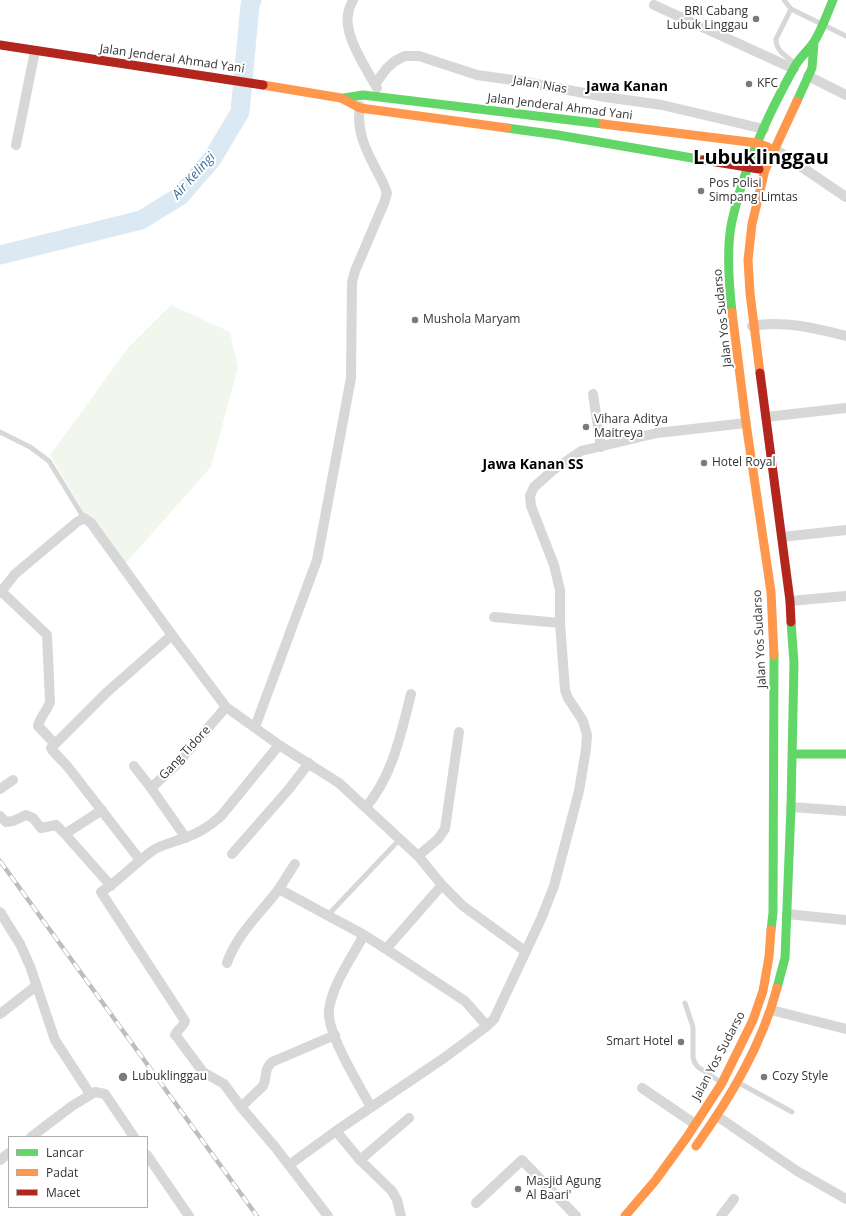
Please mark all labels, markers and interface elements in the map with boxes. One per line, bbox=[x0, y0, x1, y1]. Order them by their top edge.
place label: BRI Cabang Lubuk Linggau bbox=[667, 5, 748, 33]
marker: BRI Cabang Lubuk Linggau bbox=[751, 14, 761, 24]
street label: Jalan Jenderal Ahmad Yani bbox=[99, 42, 245, 76]
street label: Jalan Nias bbox=[512, 73, 568, 97]
place label: KFC bbox=[757, 77, 778, 91]
district label: Jawa Kanan bbox=[586, 79, 668, 95]
marker: KFC bbox=[744, 79, 754, 89]
street label: Jalan Jenderal Ahmad Yani bbox=[487, 91, 633, 123]
district label: Lubuklinggau bbox=[693, 146, 829, 170]
water label: Air Kelingi bbox=[169, 150, 219, 202]
place label: Pos Polisi Simpang Limtas bbox=[709, 177, 798, 205]
marker: Pos Polisi Simpang Limtas bbox=[696, 186, 706, 196]
street label: Jalan Yos Sudarso bbox=[711, 268, 735, 368]
place label: Mushola Maryam bbox=[423, 313, 520, 327]
marker: Mushola Maryam bbox=[410, 315, 420, 325]
place label: Vihara Aditya Maitreya bbox=[594, 413, 668, 441]
marker: Vihara Aditya Maitreya bbox=[581, 422, 591, 432]
place label: Hotel Royal bbox=[712, 456, 776, 470]
district label: Jawa Kanan SS bbox=[483, 457, 583, 473]
marker: Hotel Royal bbox=[699, 458, 709, 468]
street label: Jalan Yos Sudarso bbox=[750, 589, 770, 689]
street label: Gang Tidore bbox=[156, 723, 214, 783]
street label: Jalan Yos Sudarso bbox=[689, 1009, 749, 1103]
place label: Smart Hotel bbox=[606, 1035, 673, 1049]
marker: Smart Hotel bbox=[676, 1037, 686, 1047]
place label: Lubuklinggau bbox=[132, 1070, 207, 1084]
place label: Cozy Style bbox=[772, 1070, 828, 1084]
marker: Lubuklinggau bbox=[117, 1071, 129, 1083]
marker: Cozy Style bbox=[759, 1072, 769, 1082]
legend bbox=[8, 1136, 148, 1208]
text: Lancar bbox=[46, 1144, 84, 1161]
text: Padat bbox=[46, 1164, 78, 1181]
place label: Masjid Agung Al Baari' bbox=[526, 1175, 601, 1203]
text: Macet bbox=[46, 1184, 80, 1201]
marker: Masjid Agung Al Baari' bbox=[513, 1184, 523, 1194]

